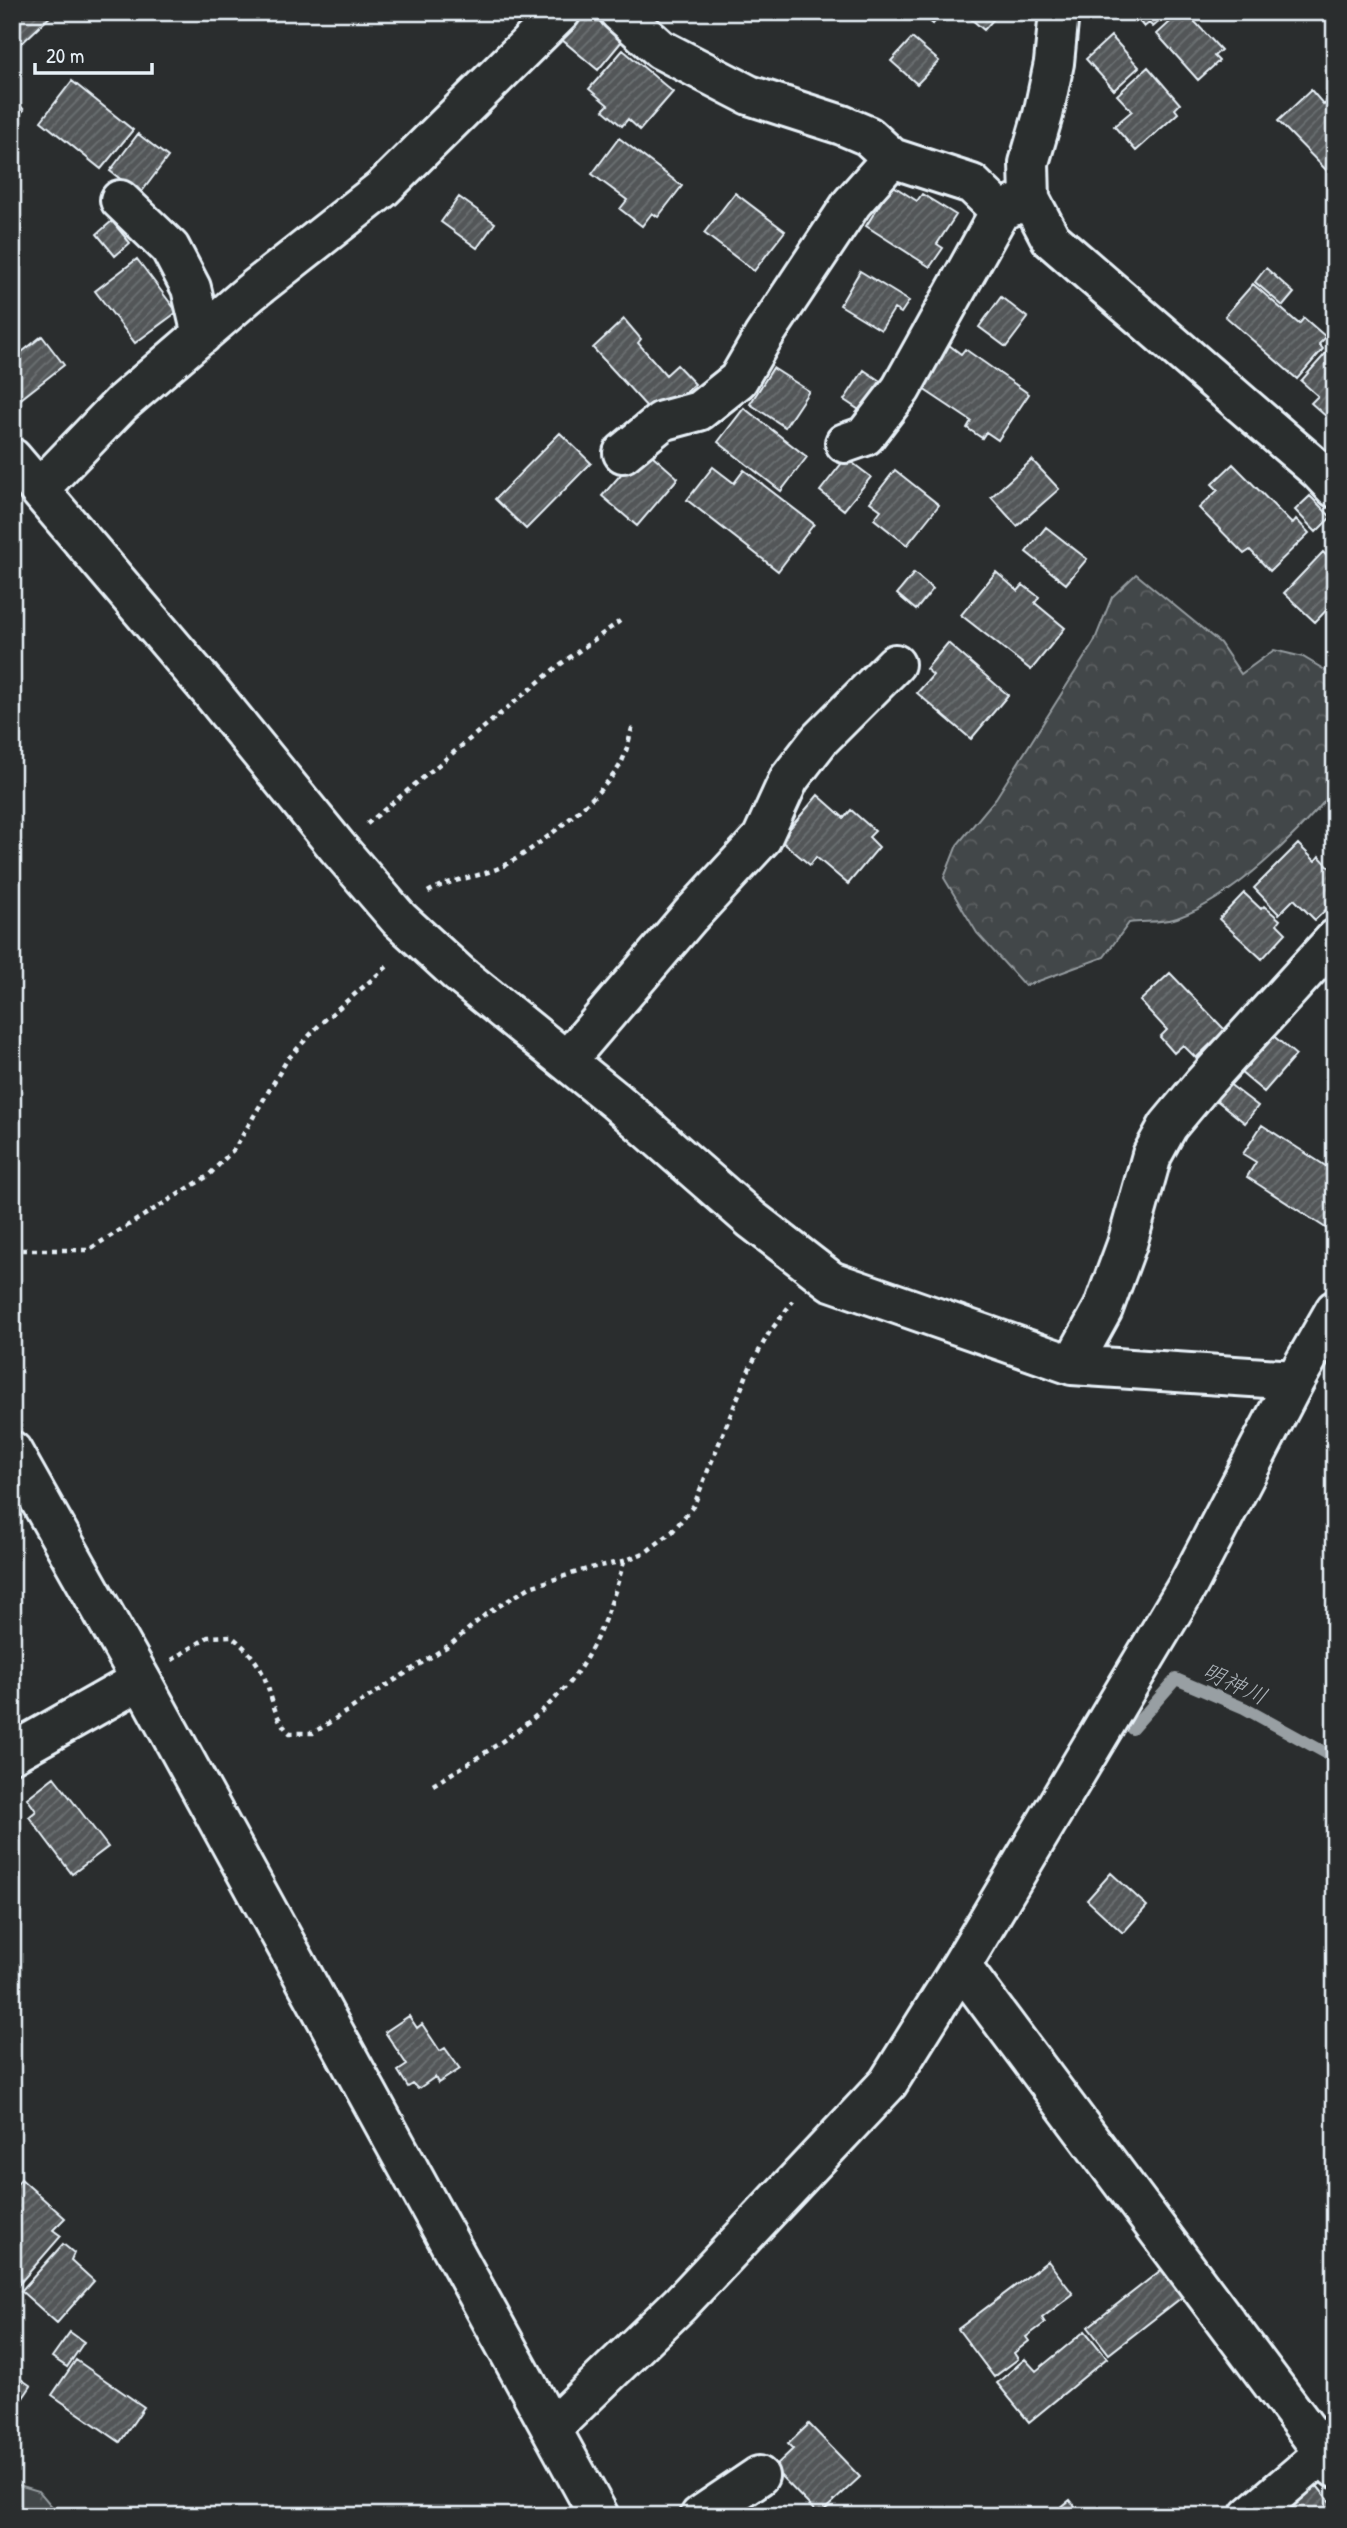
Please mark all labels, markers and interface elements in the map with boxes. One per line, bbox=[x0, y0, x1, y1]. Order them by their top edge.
scale bar bbox=[35, 32, 152, 76]
text: 20 m bbox=[46, 41, 84, 70]
water label: 明神川 bbox=[1197, 1654, 1273, 1712]

